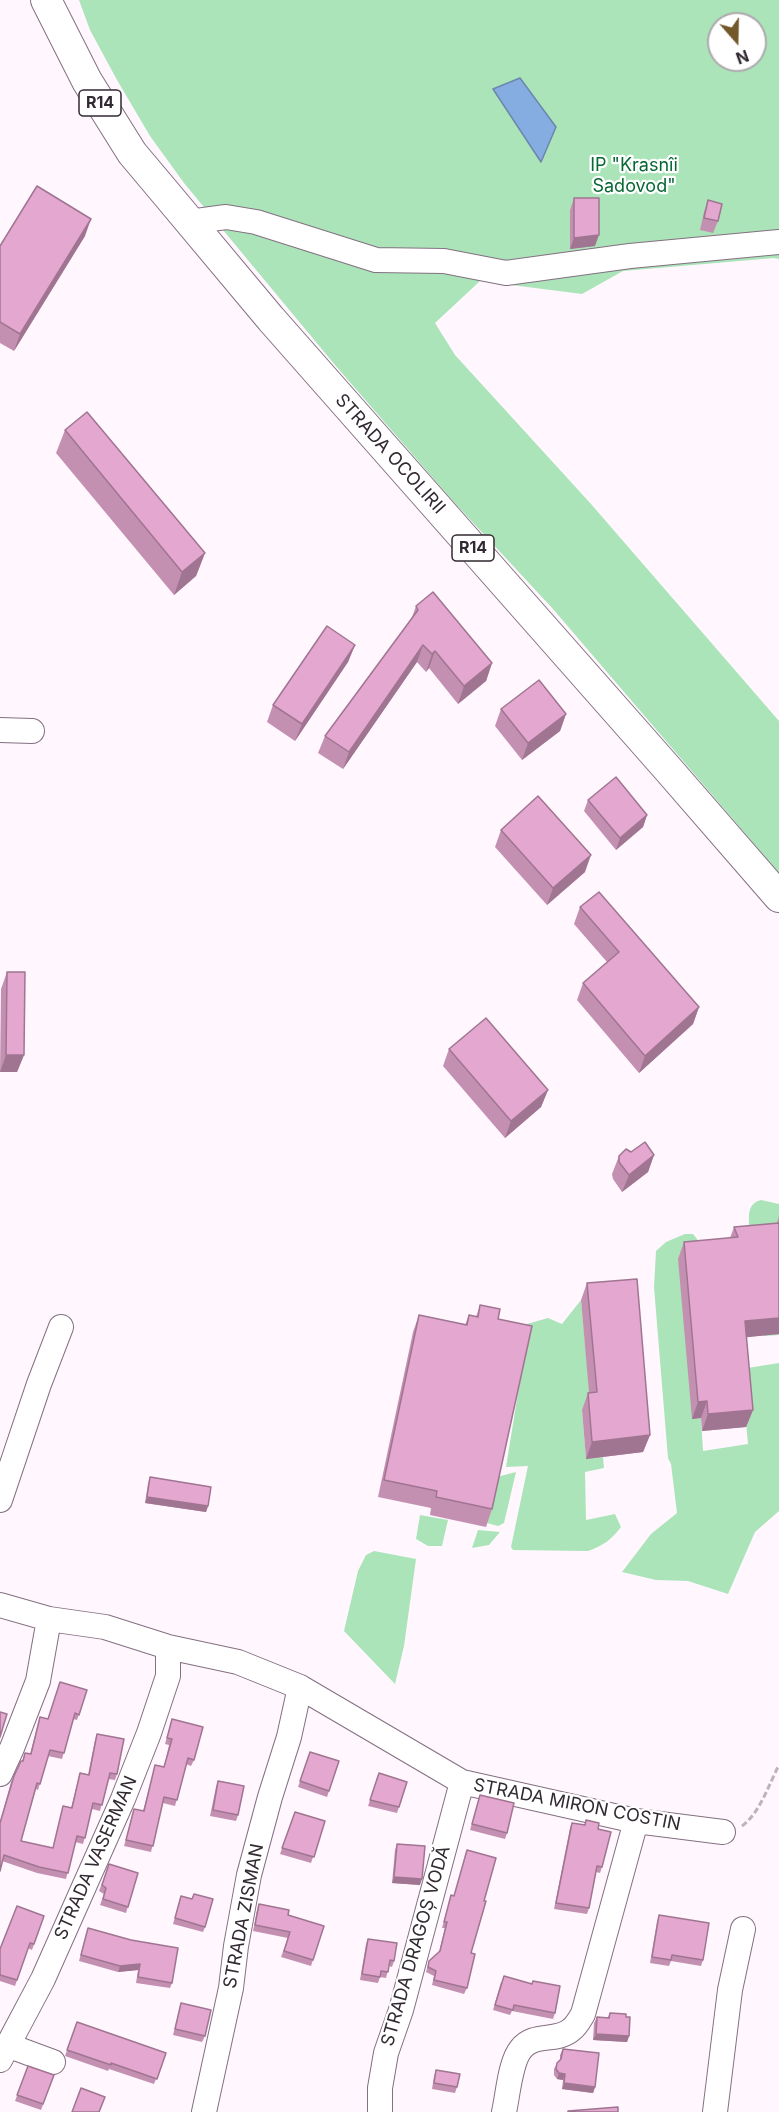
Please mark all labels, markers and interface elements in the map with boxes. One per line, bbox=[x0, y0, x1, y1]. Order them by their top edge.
north arrow bbox=[707, 12, 767, 72]
text: N bbox=[733, 46, 752, 69]
road number: R14 bbox=[79, 90, 121, 116]
park label: IP "Krasnîi Sadovod" bbox=[590, 155, 678, 198]
street label: STRADA OCOLIRII bbox=[330, 390, 450, 518]
road number: R14 bbox=[452, 535, 494, 561]
street label: STRADA VASERMAN bbox=[50, 1773, 142, 1943]
street label: STRADA MIRON COSTIN bbox=[472, 1774, 682, 1836]
street label: STRADA ZISMAN bbox=[219, 1842, 269, 1990]
street label: STRADA DRAGOȘ VODĂ bbox=[377, 1843, 455, 2049]

